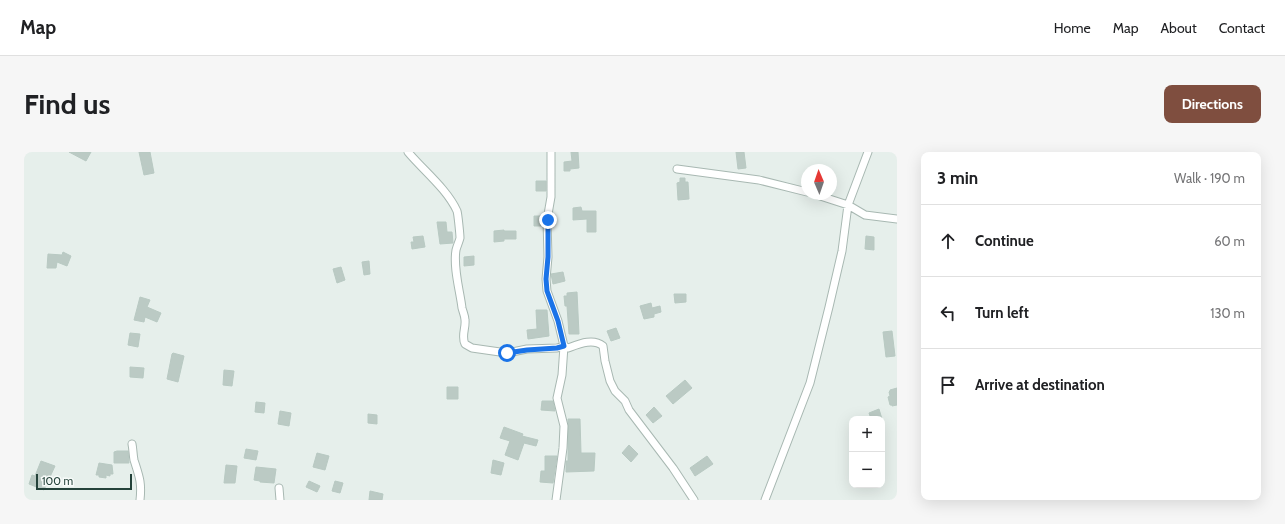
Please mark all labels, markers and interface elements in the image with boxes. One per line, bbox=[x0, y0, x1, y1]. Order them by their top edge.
text: Map bbox=[20, 16, 56, 39]
text: Home bbox=[1054, 19, 1091, 37]
text: Map bbox=[1113, 19, 1138, 37]
text: About bbox=[1160, 19, 1197, 37]
text: Contact bbox=[1219, 19, 1265, 37]
button: Directions bbox=[1164, 85, 1261, 123]
text: Find us bbox=[24, 87, 110, 121]
north arrow bbox=[801, 164, 837, 200]
text: 3 min bbox=[937, 168, 978, 188]
text: Walk · 190 m bbox=[1174, 170, 1245, 186]
route end bbox=[539, 211, 557, 229]
icon: ahead bbox=[937, 230, 959, 252]
text: Continue bbox=[975, 232, 1034, 250]
text: 60 m bbox=[1214, 233, 1245, 249]
icon: left bbox=[937, 302, 959, 324]
text: Turn left bbox=[975, 304, 1029, 322]
text: 130 m bbox=[1210, 305, 1245, 321]
route start bbox=[498, 344, 516, 362]
icon: arrive bbox=[937, 374, 959, 396]
text: Arrive at destination bbox=[975, 376, 1105, 394]
map controls bbox=[849, 416, 885, 488]
button: + bbox=[849, 416, 885, 452]
button: − bbox=[849, 452, 885, 488]
scale bar bbox=[36, 472, 132, 491]
text: 100 m bbox=[42, 474, 73, 488]

